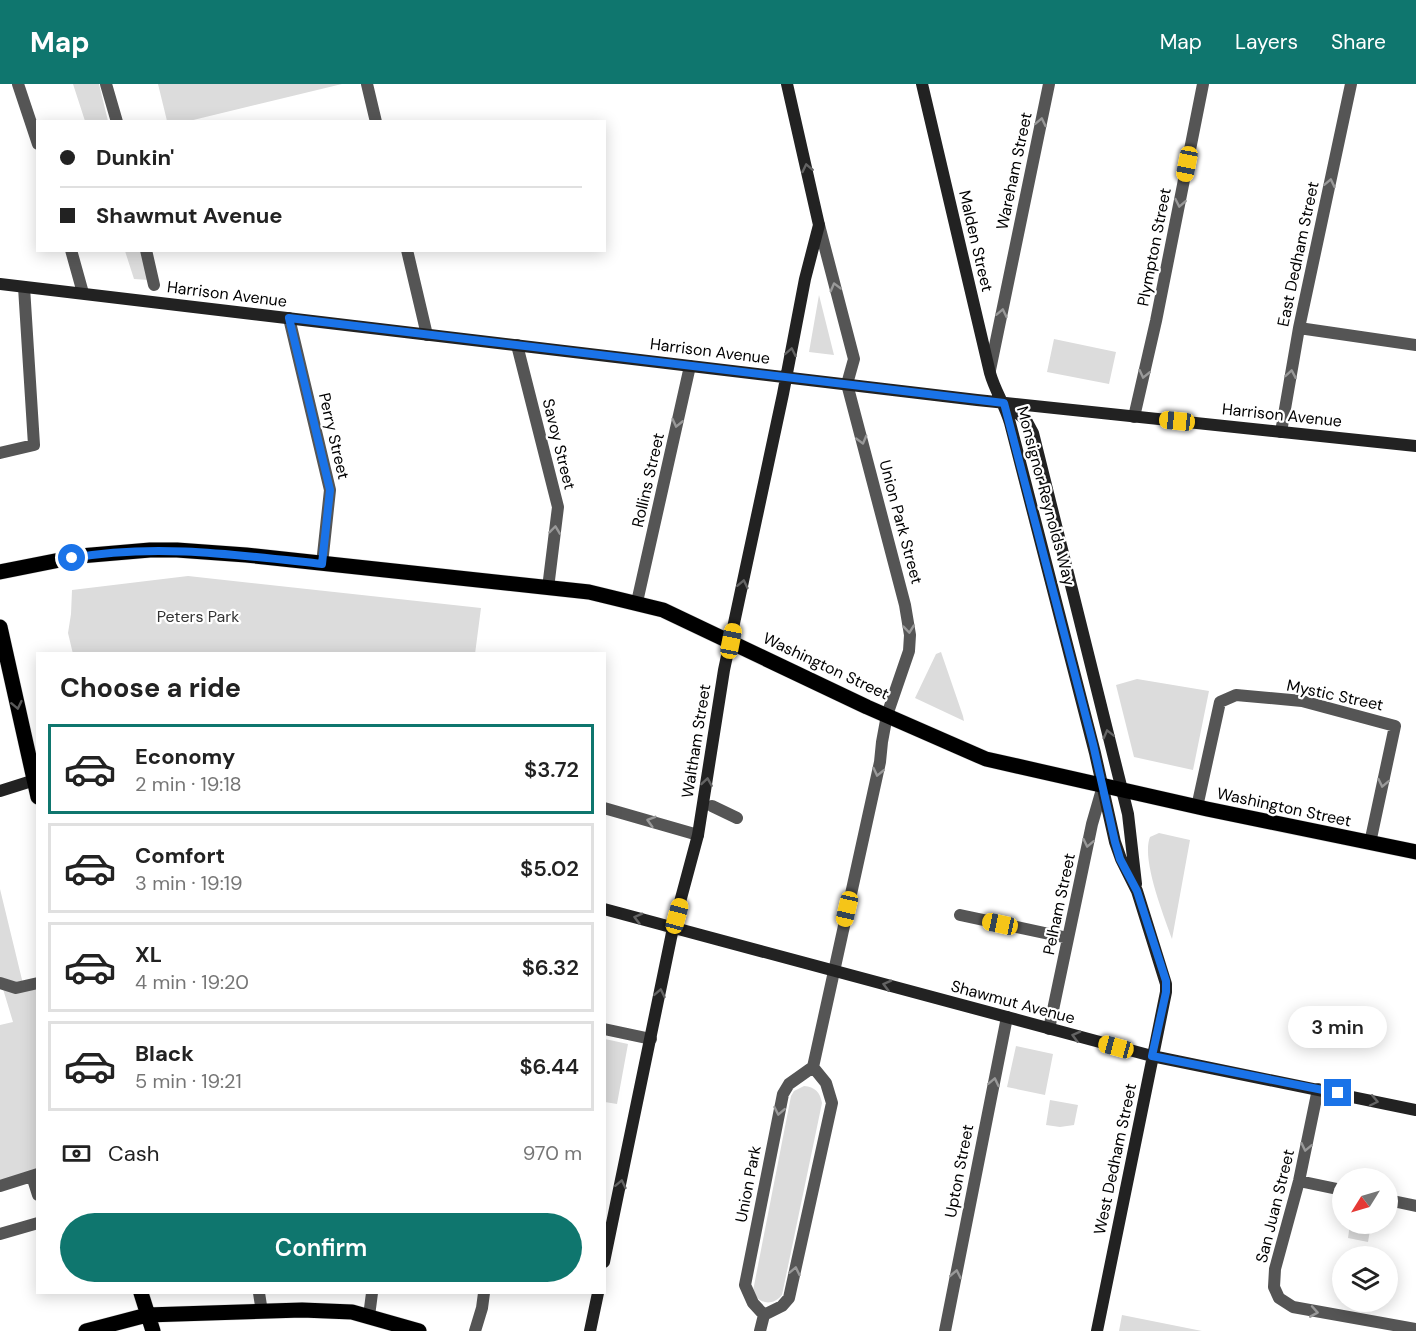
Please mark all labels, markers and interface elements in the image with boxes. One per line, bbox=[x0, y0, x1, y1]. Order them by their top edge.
text: Map bbox=[30, 24, 90, 61]
text: Map bbox=[1160, 28, 1202, 56]
text: Layers bbox=[1235, 28, 1298, 56]
text: Share bbox=[1331, 28, 1386, 56]
street label: Wareham Street bbox=[991, 110, 1037, 232]
one-way arrow bbox=[1034, 117, 1047, 127]
text: Dunkin' bbox=[96, 143, 174, 172]
car bbox=[1175, 145, 1199, 183]
one-way arrow bbox=[801, 163, 814, 173]
one-way arrow bbox=[1323, 178, 1336, 188]
street label: East Dedham Street bbox=[1272, 180, 1324, 328]
street label: Plympton Street bbox=[1132, 186, 1176, 308]
street label: Malden Street bbox=[954, 188, 998, 294]
one-way arrow bbox=[1174, 198, 1187, 208]
text: Shawmut Avenue bbox=[96, 201, 283, 230]
street label: Harrison Avenue bbox=[166, 276, 288, 312]
one-way arrow bbox=[829, 282, 842, 292]
one-way arrow bbox=[994, 308, 1007, 318]
street label: Harrison Avenue bbox=[649, 333, 771, 369]
one-way arrow bbox=[784, 347, 797, 357]
one-way arrow bbox=[1138, 369, 1151, 379]
one-way arrow bbox=[1284, 370, 1297, 380]
street label: Perry Street bbox=[314, 391, 354, 481]
street label: Savoy Street bbox=[538, 396, 580, 492]
street label: Harrison Avenue bbox=[1221, 398, 1343, 432]
street label: Monsignor Reynolds Way bbox=[1012, 404, 1080, 588]
car bbox=[1158, 410, 1196, 432]
one-way arrow bbox=[672, 418, 685, 428]
street label: Rollins Street bbox=[627, 431, 669, 529]
one-way arrow bbox=[855, 434, 867, 445]
street label: Union Park Street bbox=[874, 458, 928, 586]
one-way arrow bbox=[548, 525, 561, 534]
route start bbox=[58, 544, 85, 571]
one-way arrow bbox=[736, 579, 749, 589]
park label: Peters Park bbox=[157, 606, 239, 627]
car bbox=[719, 622, 743, 660]
one-way arrow bbox=[902, 625, 914, 634]
street label: Washington Street bbox=[760, 628, 892, 704]
text: Choose a ride bbox=[60, 670, 241, 705]
street label: Mystic Street bbox=[1285, 674, 1385, 716]
street label: Waltham Street bbox=[677, 683, 715, 799]
one-way arrow bbox=[10, 700, 23, 710]
one-way arrow bbox=[1103, 729, 1116, 739]
icon: car bbox=[63, 742, 117, 796]
text: Economy bbox=[135, 742, 235, 771]
text: $3.72 bbox=[524, 755, 579, 784]
one-way arrow bbox=[872, 767, 885, 777]
text: 2 min · 19:18 bbox=[135, 771, 242, 797]
one-way arrow bbox=[700, 777, 712, 787]
one-way arrow bbox=[1377, 778, 1390, 788]
street label: Washington Street bbox=[1215, 782, 1353, 832]
one-way arrow bbox=[647, 816, 657, 828]
one-way arrow bbox=[1082, 837, 1095, 847]
icon: car bbox=[63, 841, 117, 895]
text: Comfort bbox=[135, 841, 225, 870]
street label: Pelham Street bbox=[1038, 851, 1080, 957]
text: $5.02 bbox=[520, 854, 579, 883]
text: 3 min · 19:19 bbox=[135, 870, 242, 896]
car bbox=[834, 889, 860, 929]
car bbox=[664, 896, 690, 936]
car bbox=[981, 911, 1019, 937]
one-way arrow bbox=[633, 913, 644, 925]
icon: car bbox=[63, 940, 117, 994]
text: XL bbox=[135, 940, 162, 969]
text: $6.32 bbox=[522, 953, 579, 982]
text: 4 min · 19:20 bbox=[135, 969, 249, 995]
street label: Shawmut Avenue bbox=[949, 975, 1077, 1029]
one-way arrow bbox=[882, 980, 893, 992]
one-way arrow bbox=[653, 988, 666, 998]
callout: 3 min bbox=[1288, 1006, 1388, 1048]
text: 3 min bbox=[1311, 1014, 1364, 1040]
one-way arrow bbox=[1071, 1030, 1081, 1043]
car bbox=[1096, 1034, 1136, 1060]
icon: car bbox=[63, 1039, 117, 1093]
text: Black bbox=[135, 1039, 194, 1068]
text: $6.44 bbox=[519, 1052, 579, 1081]
text: 5 min · 19:21 bbox=[135, 1068, 242, 1094]
one-way arrow bbox=[987, 1078, 1000, 1088]
route end bbox=[1324, 1079, 1351, 1106]
street label: West Dedham Street bbox=[1089, 1082, 1141, 1236]
one-way arrow bbox=[1369, 1094, 1379, 1107]
one-way arrow bbox=[773, 1106, 786, 1116]
street label: Upton Street bbox=[940, 1123, 978, 1219]
icon: cash bbox=[60, 1137, 93, 1170]
text: Cash bbox=[108, 1139, 159, 1168]
text: 970 m bbox=[523, 1140, 582, 1166]
one-way arrow bbox=[1300, 1141, 1313, 1151]
street label: Union Park bbox=[730, 1144, 766, 1224]
street label: San Juan Street bbox=[1251, 1147, 1299, 1265]
north arrow bbox=[1332, 1168, 1398, 1234]
map controls bbox=[1332, 1168, 1398, 1312]
one-way arrow bbox=[614, 1179, 627, 1189]
button: Confirm bbox=[60, 1213, 582, 1282]
button: layers bbox=[1332, 1246, 1398, 1312]
one-way arrow bbox=[788, 1266, 801, 1276]
one-way arrow bbox=[949, 1269, 962, 1279]
one-way arrow bbox=[1309, 1305, 1319, 1318]

